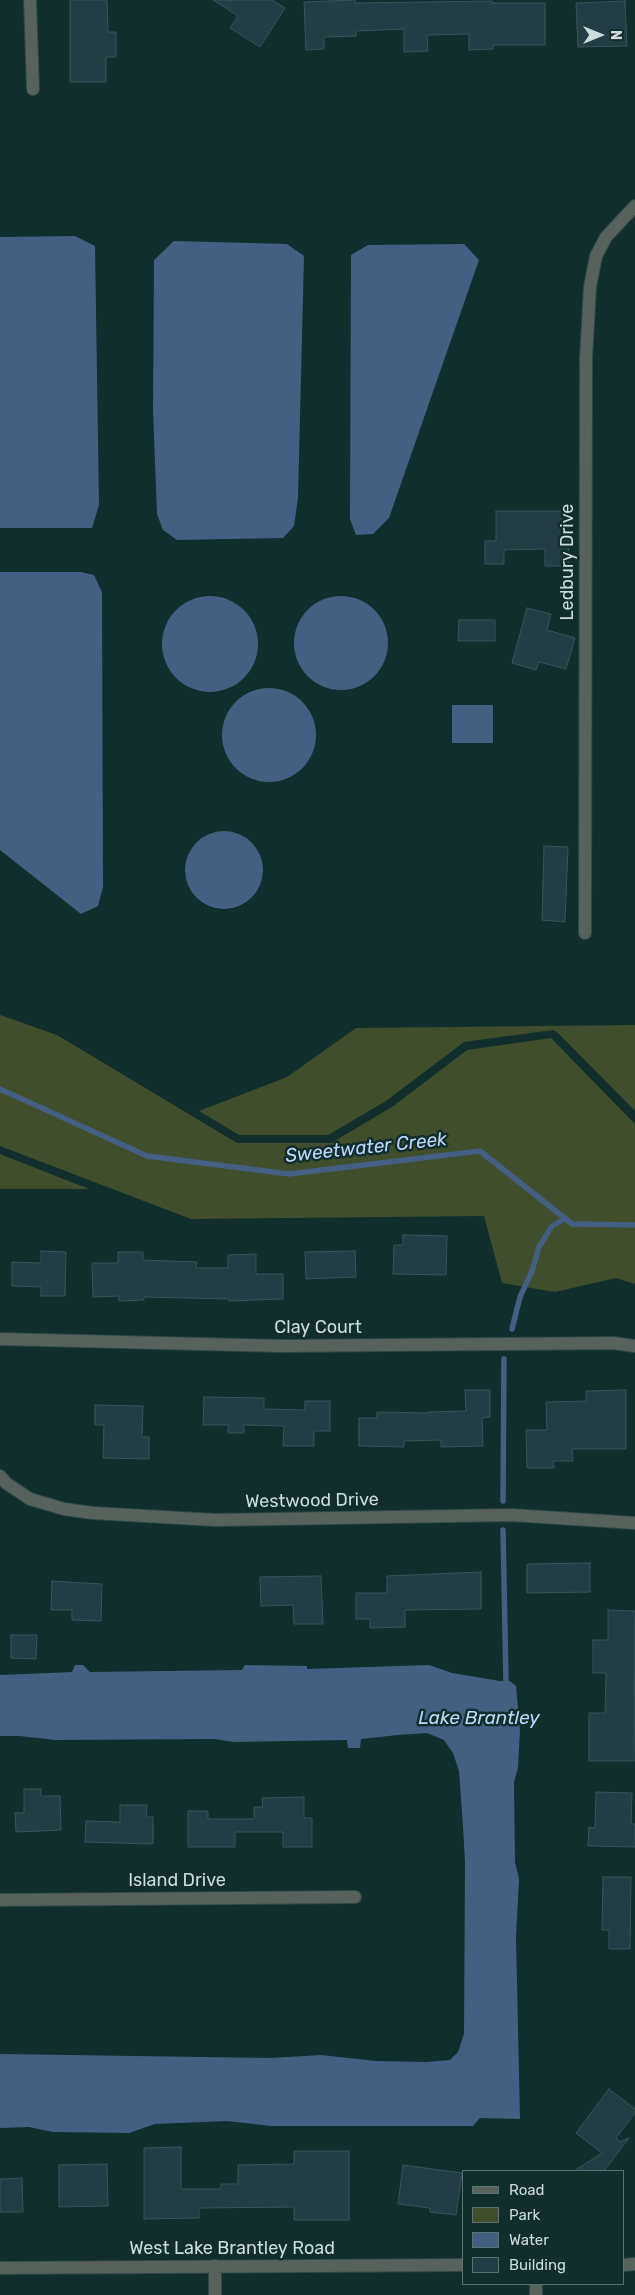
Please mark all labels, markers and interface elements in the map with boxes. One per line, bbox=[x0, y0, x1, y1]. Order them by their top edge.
north arrow bbox=[575, 10, 625, 60]
text: N bbox=[607, 30, 624, 40]
street label: Ledbury Drive bbox=[557, 504, 579, 620]
water label: Sweetwater Creek bbox=[284, 1128, 448, 1168]
street label: Clay Court bbox=[274, 1317, 362, 1339]
street label: Westwood Drive bbox=[245, 1489, 379, 1513]
water label: Lake Brantley bbox=[418, 1708, 540, 1730]
street label: Island Drive bbox=[128, 1870, 226, 1892]
legend bbox=[462, 2170, 625, 2285]
text: Road bbox=[509, 2181, 545, 2199]
text: Park bbox=[509, 2206, 540, 2224]
text: Water bbox=[509, 2231, 549, 2249]
street label: West Lake Brantley Road bbox=[129, 2238, 335, 2260]
text: Building bbox=[509, 2256, 566, 2274]

